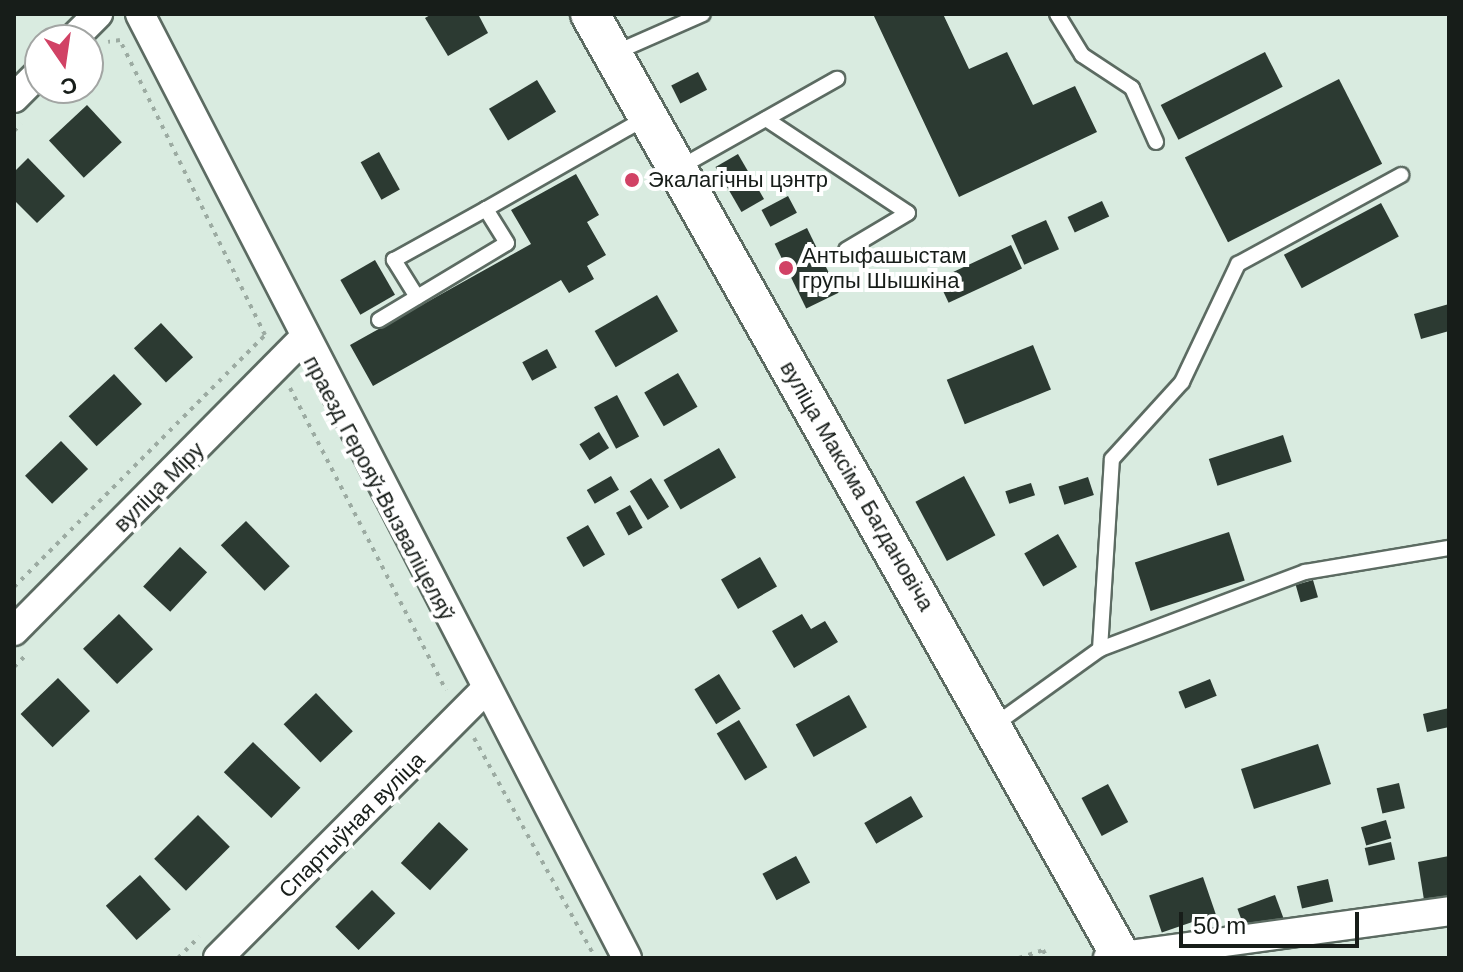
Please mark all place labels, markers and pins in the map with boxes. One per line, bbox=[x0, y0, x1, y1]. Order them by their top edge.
place label: Экалагічны цэнтр bbox=[648, 167, 828, 193]
marker: Экалагічны цэнтр bbox=[623, 171, 641, 189]
place label: Антыфашыстам групы Шышкіна bbox=[802, 242, 967, 294]
marker: Антыфашыстам групы Шышкіна bbox=[777, 259, 795, 277]

